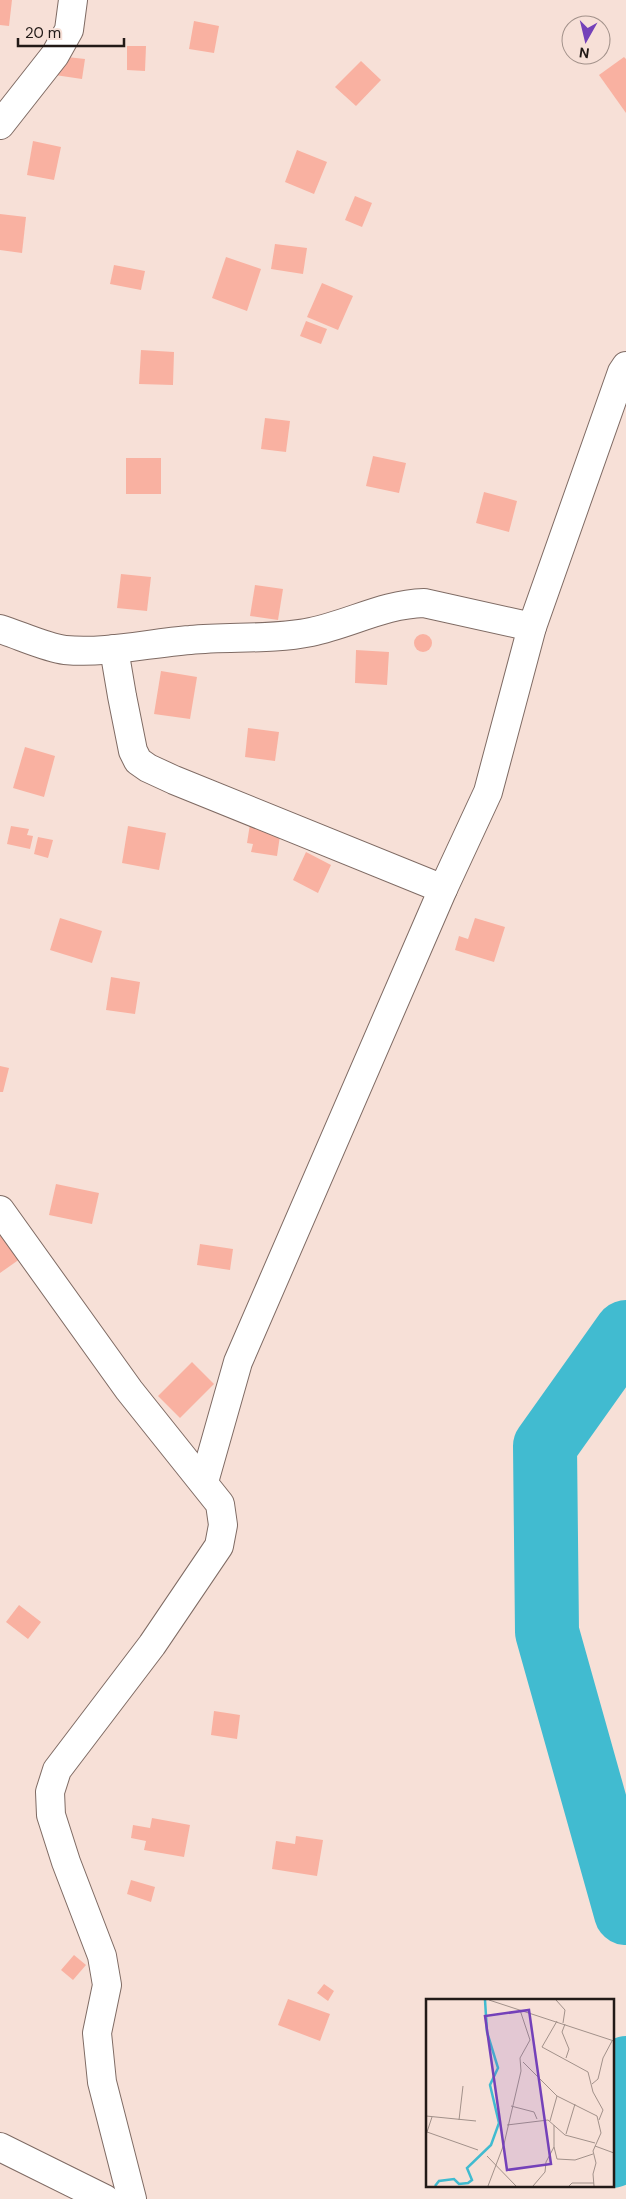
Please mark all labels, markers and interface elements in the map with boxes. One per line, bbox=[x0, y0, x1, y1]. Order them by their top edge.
scale bar bbox=[18, 15, 124, 47]
north arrow bbox=[561, 15, 611, 65]
text: 20 m bbox=[25, 23, 61, 43]
text: N bbox=[578, 43, 591, 62]
inset map bbox=[426, 1999, 614, 2186]

